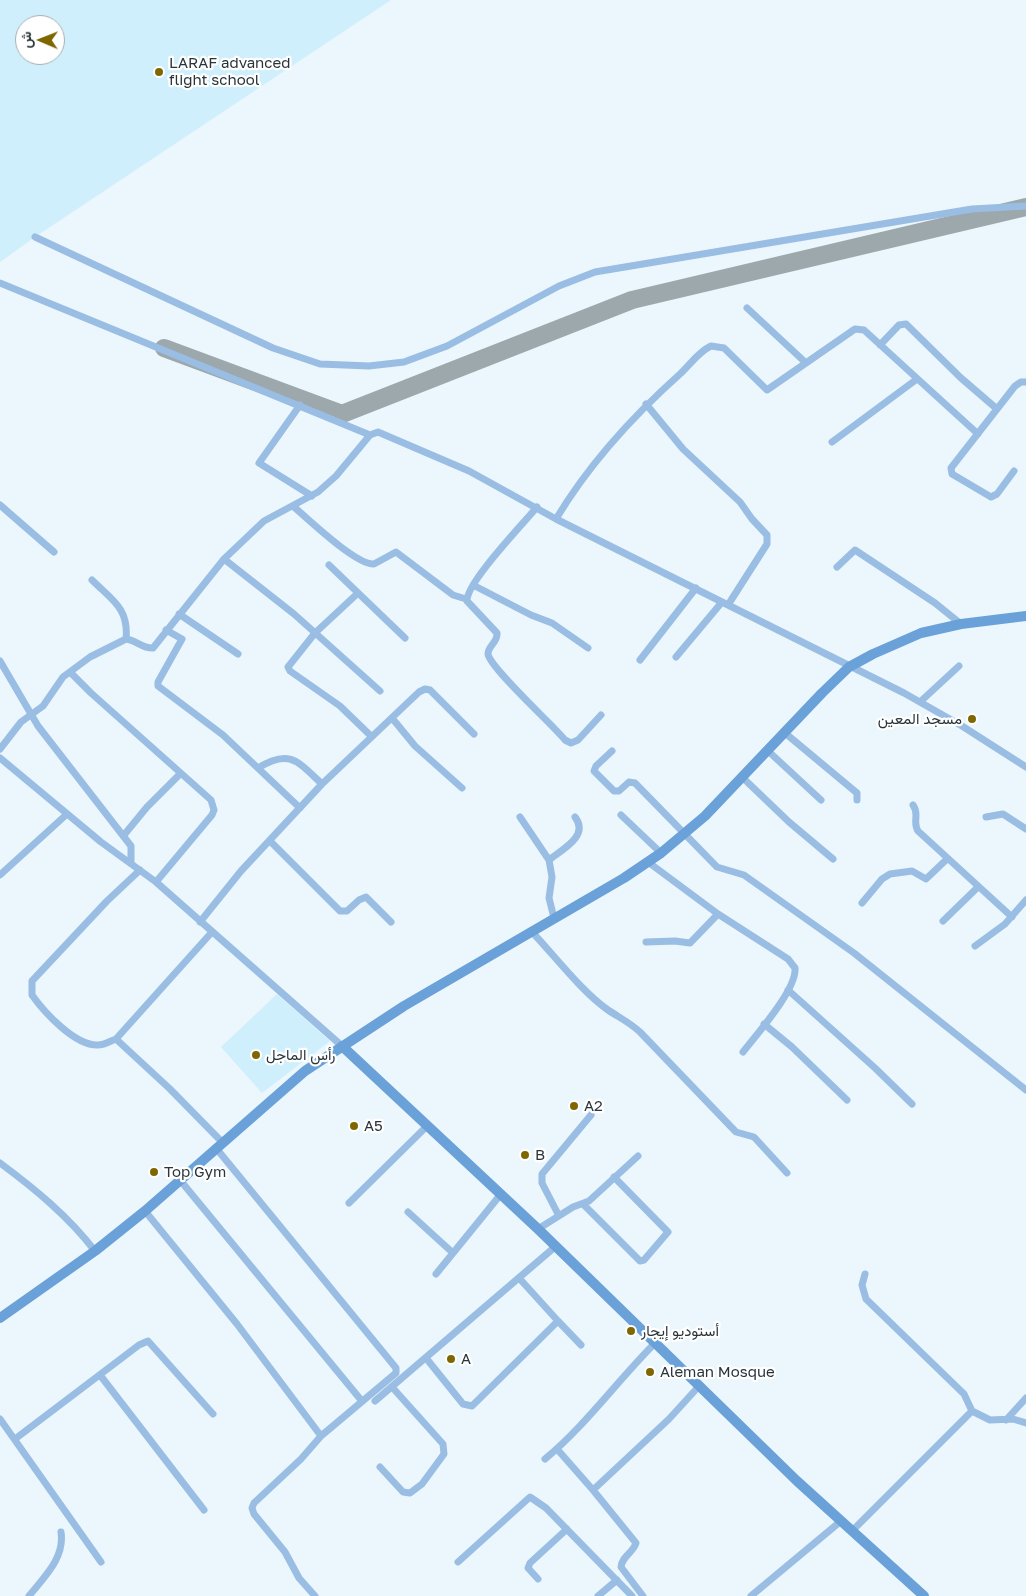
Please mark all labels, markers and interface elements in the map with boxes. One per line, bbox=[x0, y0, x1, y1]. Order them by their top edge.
north arrow bbox=[15, 15, 65, 65]
text: ش bbox=[17, 31, 34, 48]
place label: LARAF advanced flight school bbox=[169, 54, 290, 89]
marker: LARAF advanced flight school bbox=[153, 66, 165, 78]
place label: مسجد المعين bbox=[878, 710, 962, 728]
marker: مسجد المعين bbox=[966, 713, 978, 725]
place label: رأس الماجل bbox=[266, 1046, 335, 1064]
marker: رأس الماجل bbox=[250, 1049, 262, 1061]
place label: A2 bbox=[584, 1097, 603, 1115]
marker: A2 bbox=[568, 1100, 580, 1112]
place label: A5 bbox=[364, 1117, 383, 1135]
marker: A5 bbox=[348, 1120, 360, 1132]
place label: B bbox=[535, 1146, 545, 1164]
marker: B bbox=[519, 1149, 531, 1161]
place label: Top Gym bbox=[164, 1163, 226, 1181]
marker: Top Gym bbox=[148, 1166, 160, 1178]
place label: أستوديو إيجار bbox=[641, 1322, 719, 1340]
marker: أستوديو إيجار bbox=[625, 1325, 637, 1337]
place label: A bbox=[461, 1350, 471, 1368]
marker: A bbox=[445, 1353, 457, 1365]
place label: Aleman Mosque bbox=[660, 1363, 775, 1381]
marker: Aleman Mosque bbox=[644, 1366, 656, 1378]

